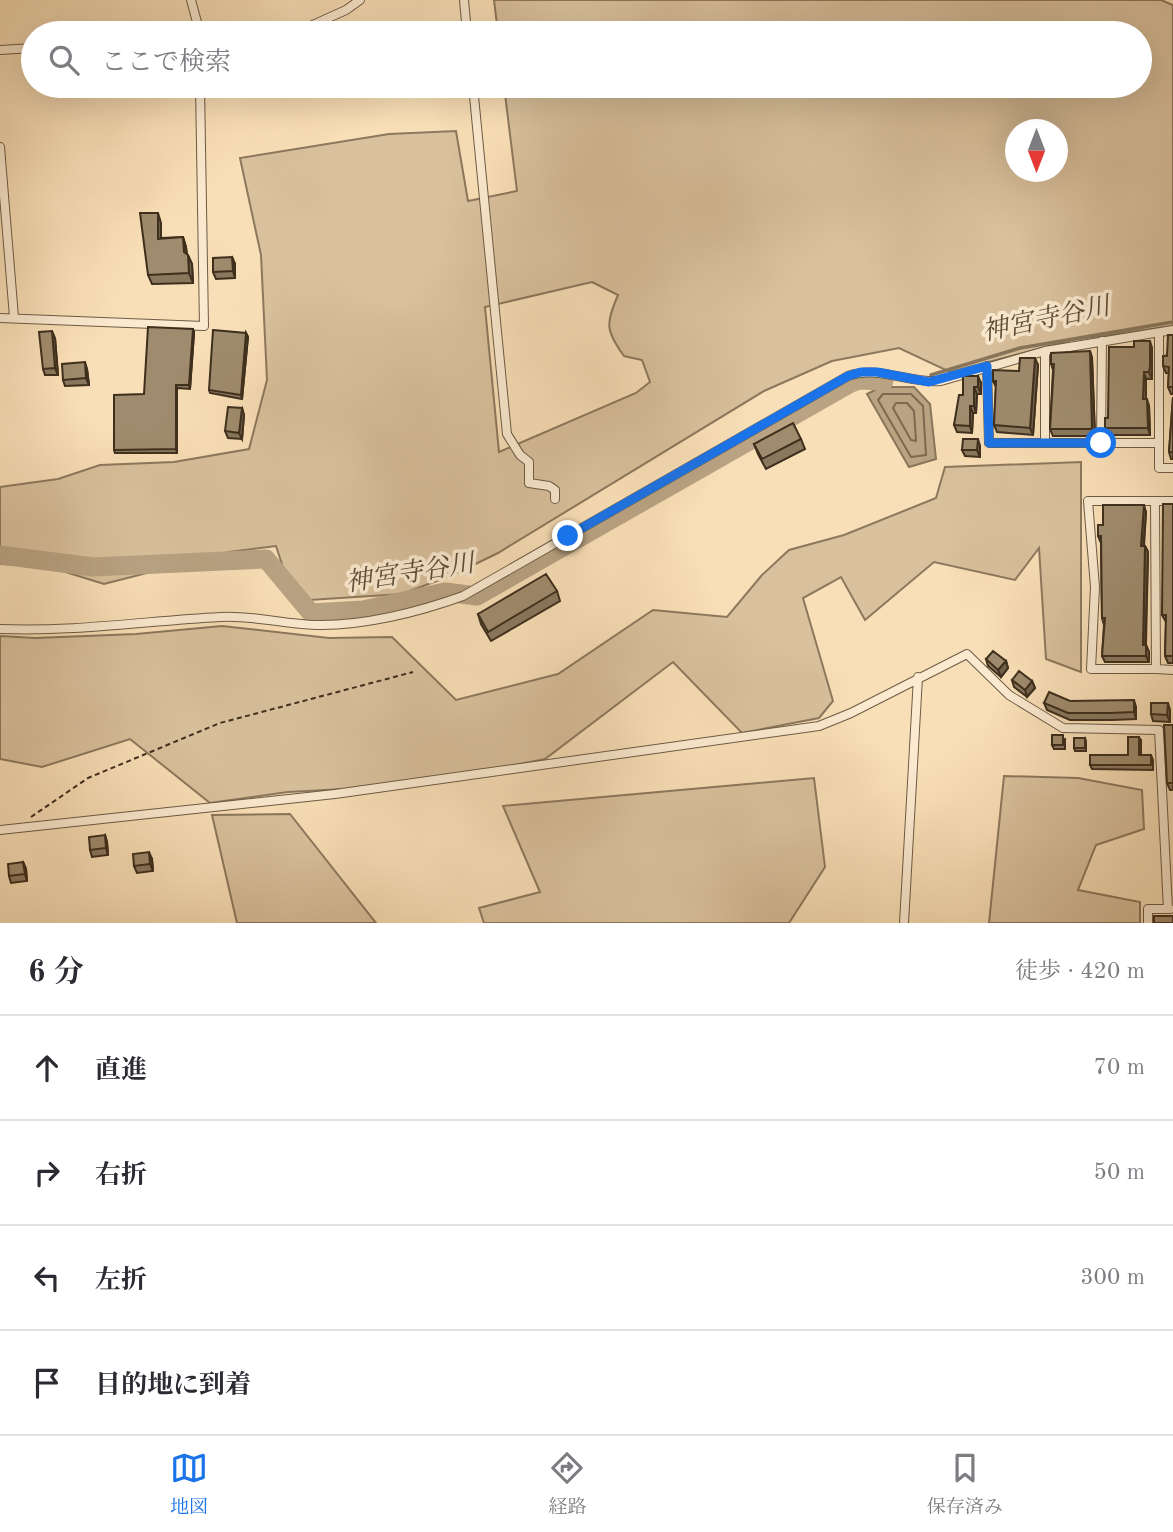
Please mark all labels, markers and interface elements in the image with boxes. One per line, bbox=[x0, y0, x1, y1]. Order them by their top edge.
search box bbox=[21, 21, 1152, 98]
icon: search bbox=[45, 41, 83, 79]
text: ここで検索 bbox=[101, 50, 231, 76]
north arrow bbox=[1005, 119, 1068, 182]
water label: 神宮寺谷川 bbox=[979, 291, 1115, 346]
route start bbox=[1085, 427, 1116, 458]
route end bbox=[552, 520, 583, 551]
water label: 神宮寺谷川 bbox=[343, 549, 479, 597]
text: 6 分 bbox=[28, 958, 84, 988]
text: 徒歩 · 420 m bbox=[1015, 960, 1145, 983]
icon: ahead bbox=[28, 1049, 66, 1087]
text: 70 m bbox=[1094, 1056, 1145, 1079]
text: 直進 bbox=[95, 1058, 147, 1084]
icon: right bbox=[28, 1154, 66, 1192]
text: 50 m bbox=[1094, 1161, 1145, 1184]
text: 右折 bbox=[95, 1163, 147, 1189]
icon: left bbox=[28, 1259, 66, 1297]
text: 300 m bbox=[1080, 1266, 1145, 1289]
text: 左折 bbox=[95, 1268, 147, 1294]
icon: arrive bbox=[28, 1364, 66, 1402]
text: 目的地に到着 bbox=[95, 1373, 251, 1399]
tab: 地図 bbox=[170, 1449, 208, 1520]
tab: 経路 bbox=[548, 1449, 587, 1520]
tab: 保存済み bbox=[927, 1449, 1003, 1520]

